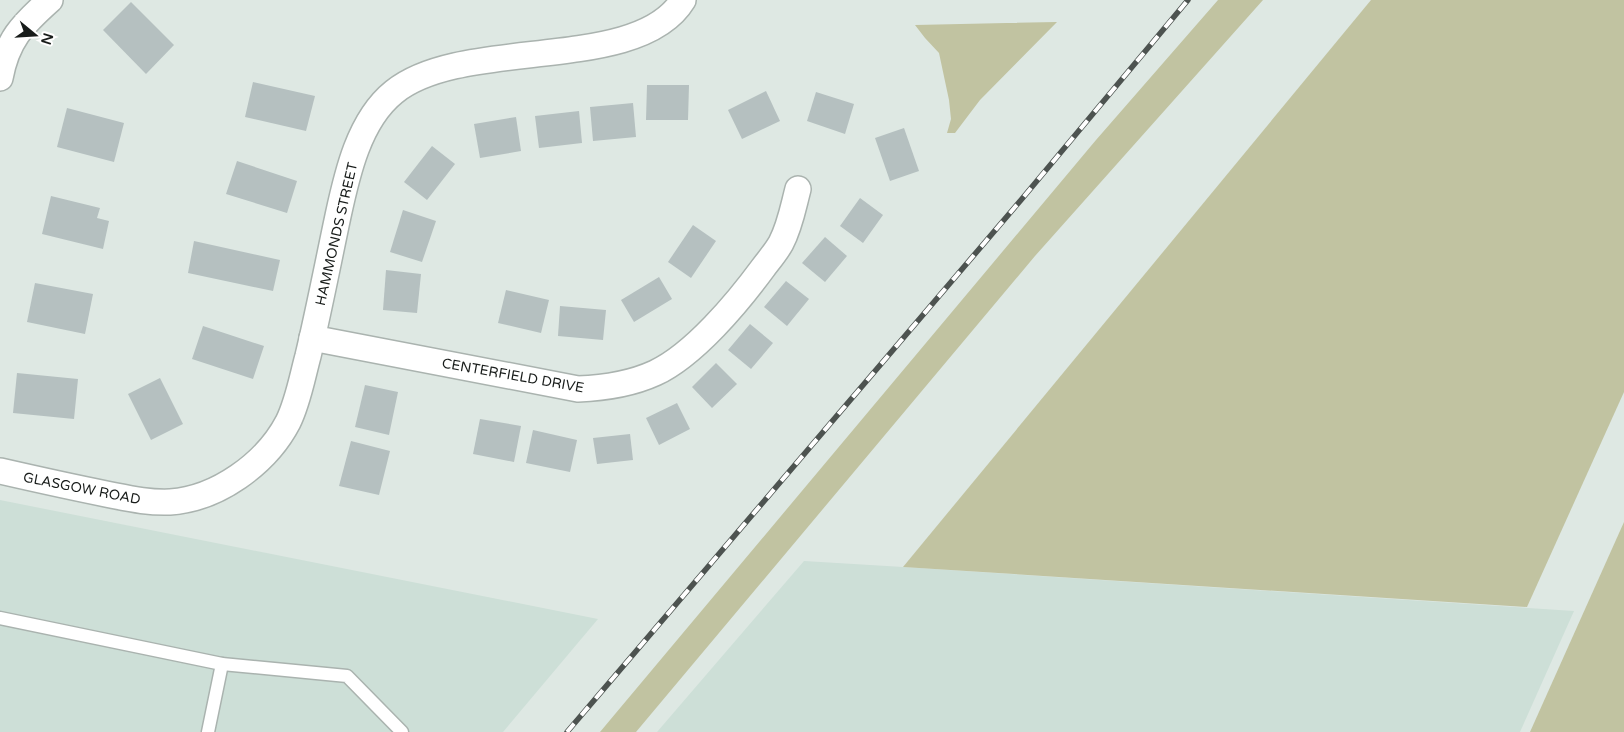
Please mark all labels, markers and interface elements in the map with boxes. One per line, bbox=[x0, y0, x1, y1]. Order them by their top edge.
north arrow bbox=[10, 10, 60, 60]
text: N bbox=[37, 31, 57, 47]
street label: HAMMONDS STREET bbox=[312, 160, 361, 307]
street label: CENTERFIELD DRIVE bbox=[440, 355, 585, 396]
street label: GLASGOW ROAD bbox=[22, 469, 142, 508]

